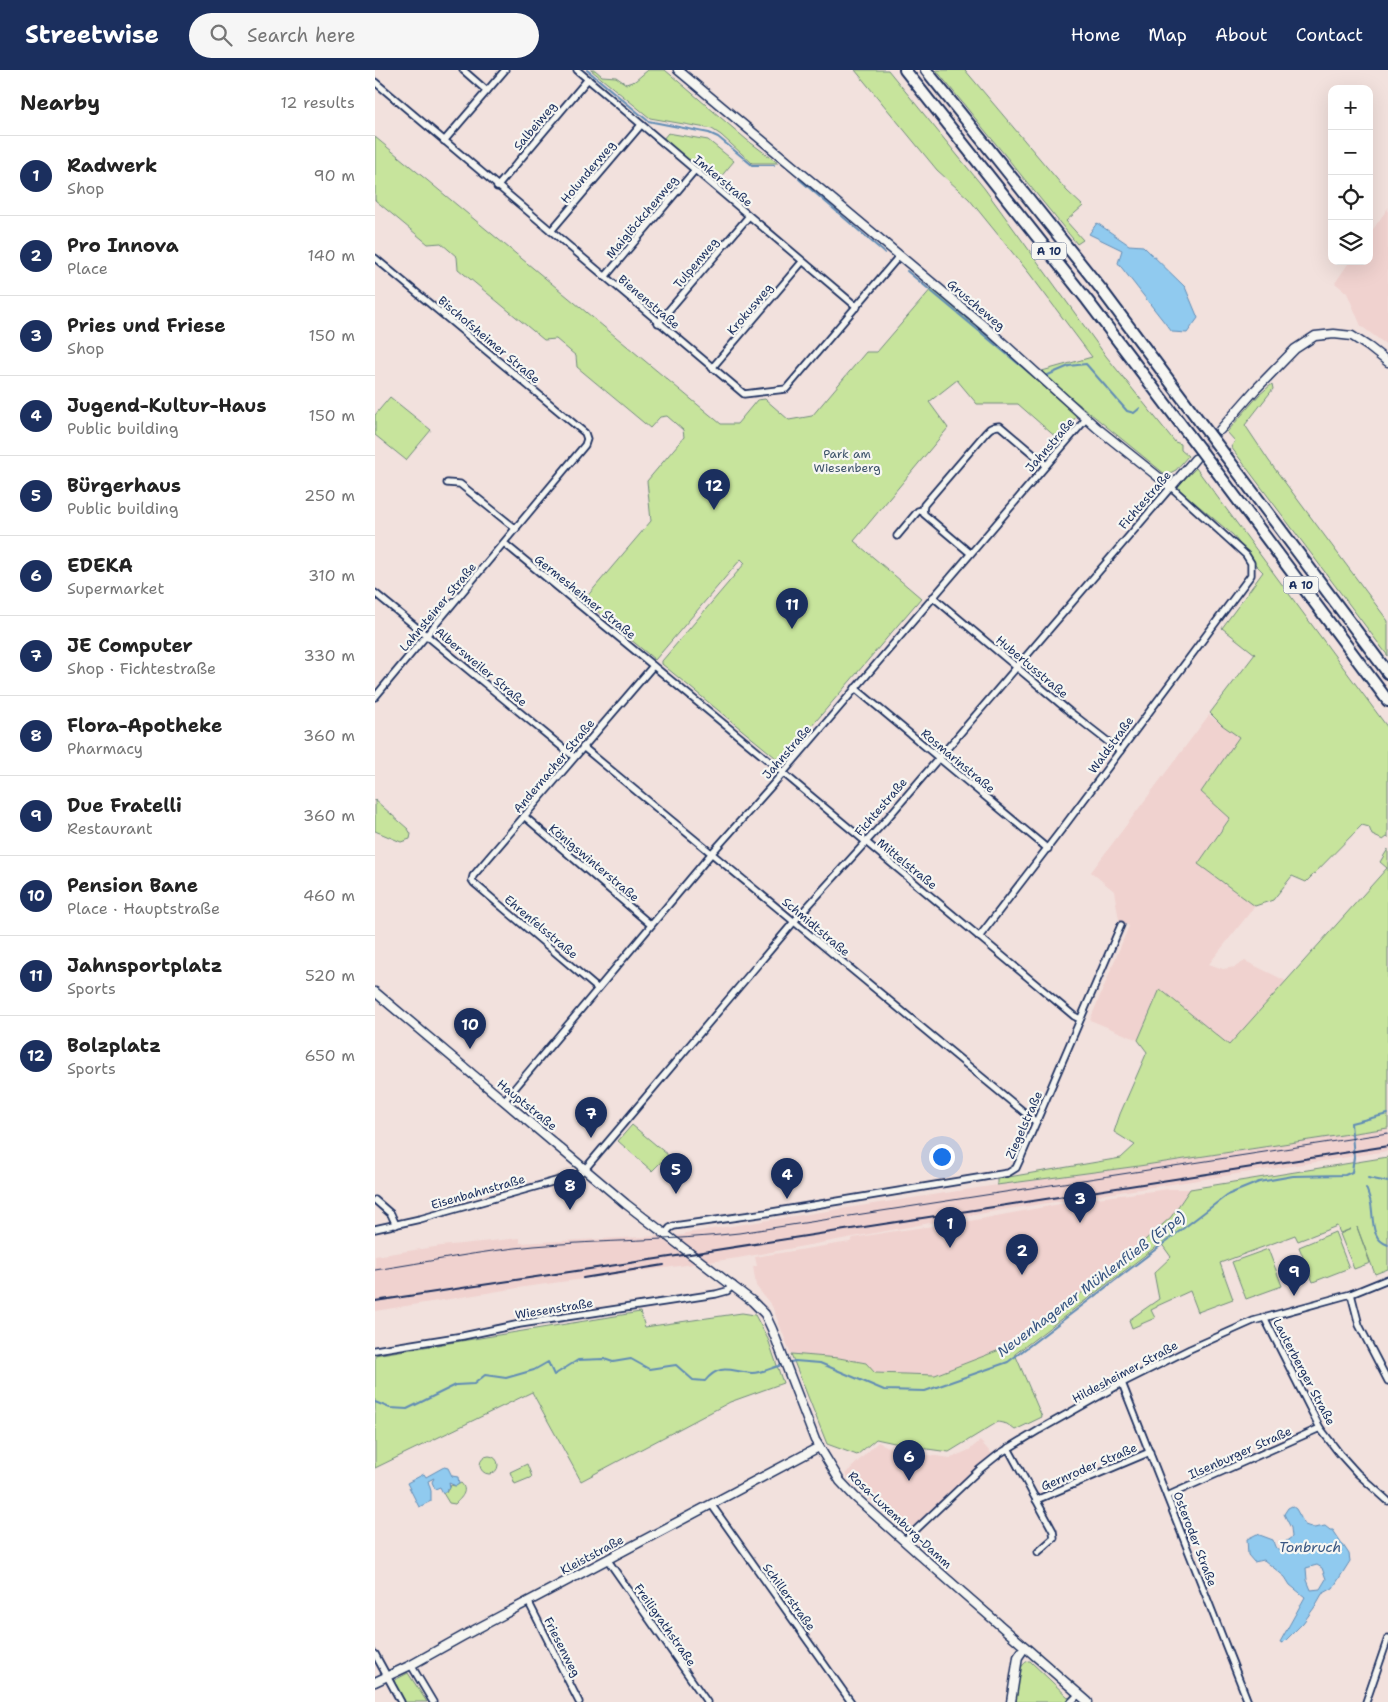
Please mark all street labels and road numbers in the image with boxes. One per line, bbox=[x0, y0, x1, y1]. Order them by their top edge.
street label: Salbeiweg bbox=[510, 98, 560, 154]
street label: Holunderweg bbox=[557, 137, 619, 207]
street label: Imkerstraße bbox=[690, 152, 756, 211]
street label: Maiglöckchenweg bbox=[603, 172, 681, 262]
street label: Tulpenweg bbox=[670, 234, 722, 292]
road number: A 10 bbox=[1031, 242, 1067, 260]
street label: Bienenstraße bbox=[615, 271, 683, 333]
street label: Gruscheweg bbox=[944, 276, 1008, 334]
street label: Krokusweg bbox=[724, 280, 776, 338]
street label: Bischofsheimer Straße bbox=[435, 293, 544, 388]
street label: Jahnstraße bbox=[1022, 414, 1078, 476]
street label: Fichtestraße bbox=[1115, 467, 1175, 533]
street label: Germesheimer Straße bbox=[531, 551, 639, 643]
street label: Lahnsteiner Straße bbox=[396, 559, 480, 655]
road number: A 10 bbox=[1283, 576, 1319, 594]
street label: Albersweiler Straße bbox=[432, 624, 531, 710]
street label: Hubertusstraße bbox=[992, 632, 1072, 702]
street label: Waldstraße bbox=[1085, 713, 1137, 777]
street label: Andernacher Straße bbox=[510, 715, 598, 816]
street label: Jahnstraße bbox=[759, 721, 815, 783]
street label: Rosmarinstraße bbox=[918, 725, 999, 797]
street label: Fichtestraße bbox=[851, 774, 911, 840]
street label: Königswinterstraße bbox=[545, 820, 643, 906]
street label: Mittelstraße bbox=[874, 835, 940, 893]
street label: Ehrenfelsstraße bbox=[501, 892, 581, 963]
street label: Schmidtstraße bbox=[779, 894, 853, 960]
street label: Hauptstraße bbox=[494, 1076, 560, 1134]
street label: Ziegelstraße bbox=[1002, 1088, 1046, 1161]
street label: Eisenbahnstraße bbox=[429, 1171, 527, 1213]
street label: Wiesenstraße bbox=[514, 1295, 594, 1323]
street label: Lauterberger Straße bbox=[1269, 1316, 1339, 1428]
street label: Hildesheimer Straße bbox=[1069, 1337, 1181, 1407]
street label: Ilsenburger Straße bbox=[1186, 1423, 1294, 1483]
street label: Gernroder Straße bbox=[1039, 1439, 1140, 1494]
street label: Rosa-Luxemburg-Damm bbox=[845, 1468, 955, 1572]
street label: Osteroder Straße bbox=[1170, 1489, 1221, 1589]
street label: Kleiststraße bbox=[558, 1532, 627, 1578]
street label: Schillerstraße bbox=[759, 1560, 819, 1634]
street label: Freiligrathstraße bbox=[631, 1581, 700, 1670]
street label: Friesenweg bbox=[540, 1614, 584, 1680]

